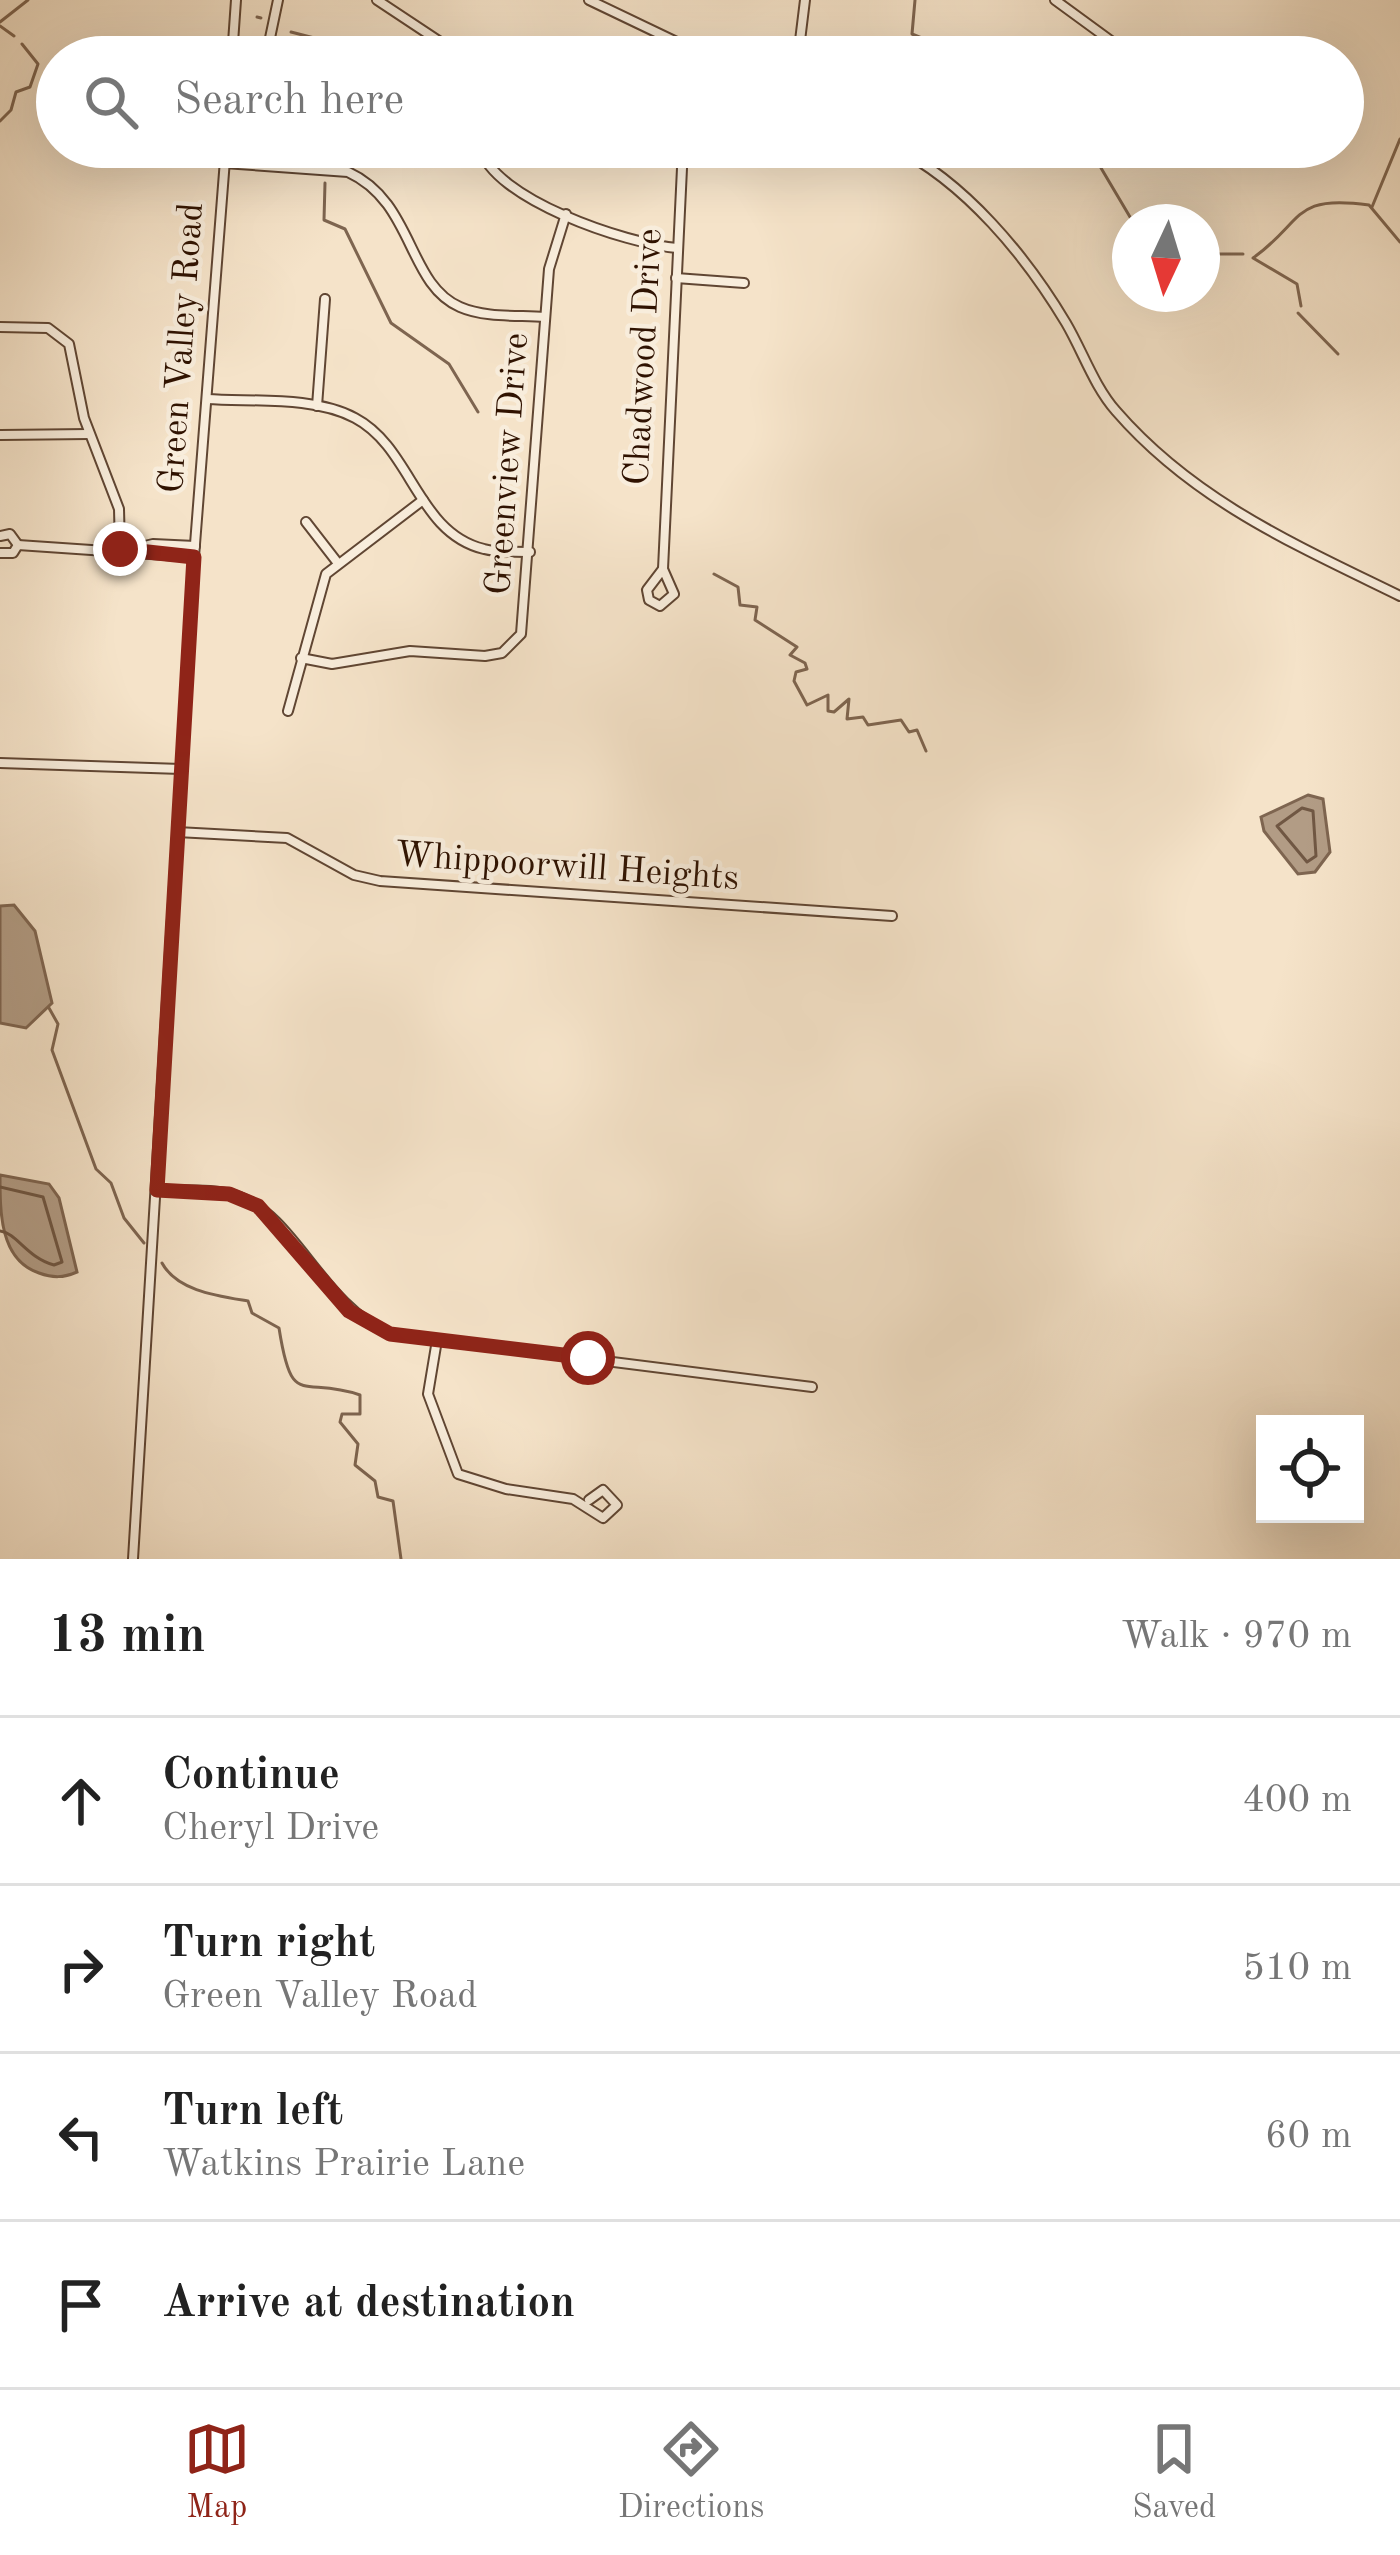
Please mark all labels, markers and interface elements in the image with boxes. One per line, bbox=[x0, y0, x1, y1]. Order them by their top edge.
search box bbox=[36, 36, 1364, 168]
icon: search bbox=[78, 69, 144, 135]
text: Search here bbox=[174, 79, 404, 124]
street label: Green Valley Road bbox=[155, 201, 211, 495]
north arrow bbox=[1112, 204, 1220, 312]
street label: Chadwood Drive bbox=[620, 227, 670, 487]
street label: Greenview Drive bbox=[482, 332, 536, 596]
route end bbox=[93, 522, 147, 576]
street label: Whippoorwill Heights bbox=[394, 838, 740, 898]
route start bbox=[561, 1331, 615, 1385]
map controls bbox=[1256, 1415, 1364, 1523]
button: locate bbox=[1256, 1415, 1364, 1523]
text: 13 min bbox=[48, 1612, 206, 1663]
text: Walk · 970 m bbox=[1121, 1617, 1352, 1656]
text: Continue bbox=[162, 1754, 340, 1799]
icon: ahead bbox=[48, 1768, 114, 1834]
text: 400 m bbox=[1242, 1781, 1352, 1820]
text: Cheryl Drive bbox=[162, 1809, 379, 1848]
text: Turn right bbox=[162, 1922, 375, 1967]
icon: right bbox=[48, 1936, 114, 2002]
text: 510 m bbox=[1242, 1949, 1352, 1988]
text: Green Valley Road bbox=[162, 1977, 478, 2016]
text: Turn left bbox=[162, 2090, 343, 2135]
icon: left bbox=[48, 2104, 114, 2170]
text: 60 m bbox=[1265, 2117, 1352, 2156]
text: Watkins Prairie Lane bbox=[162, 2145, 525, 2184]
icon: arrive bbox=[48, 2272, 114, 2338]
text: Arrive at destination bbox=[162, 2282, 575, 2327]
tab: Map bbox=[184, 2416, 250, 2529]
tab: Directions bbox=[618, 2416, 764, 2529]
tab: Saved bbox=[1132, 2416, 1216, 2529]

